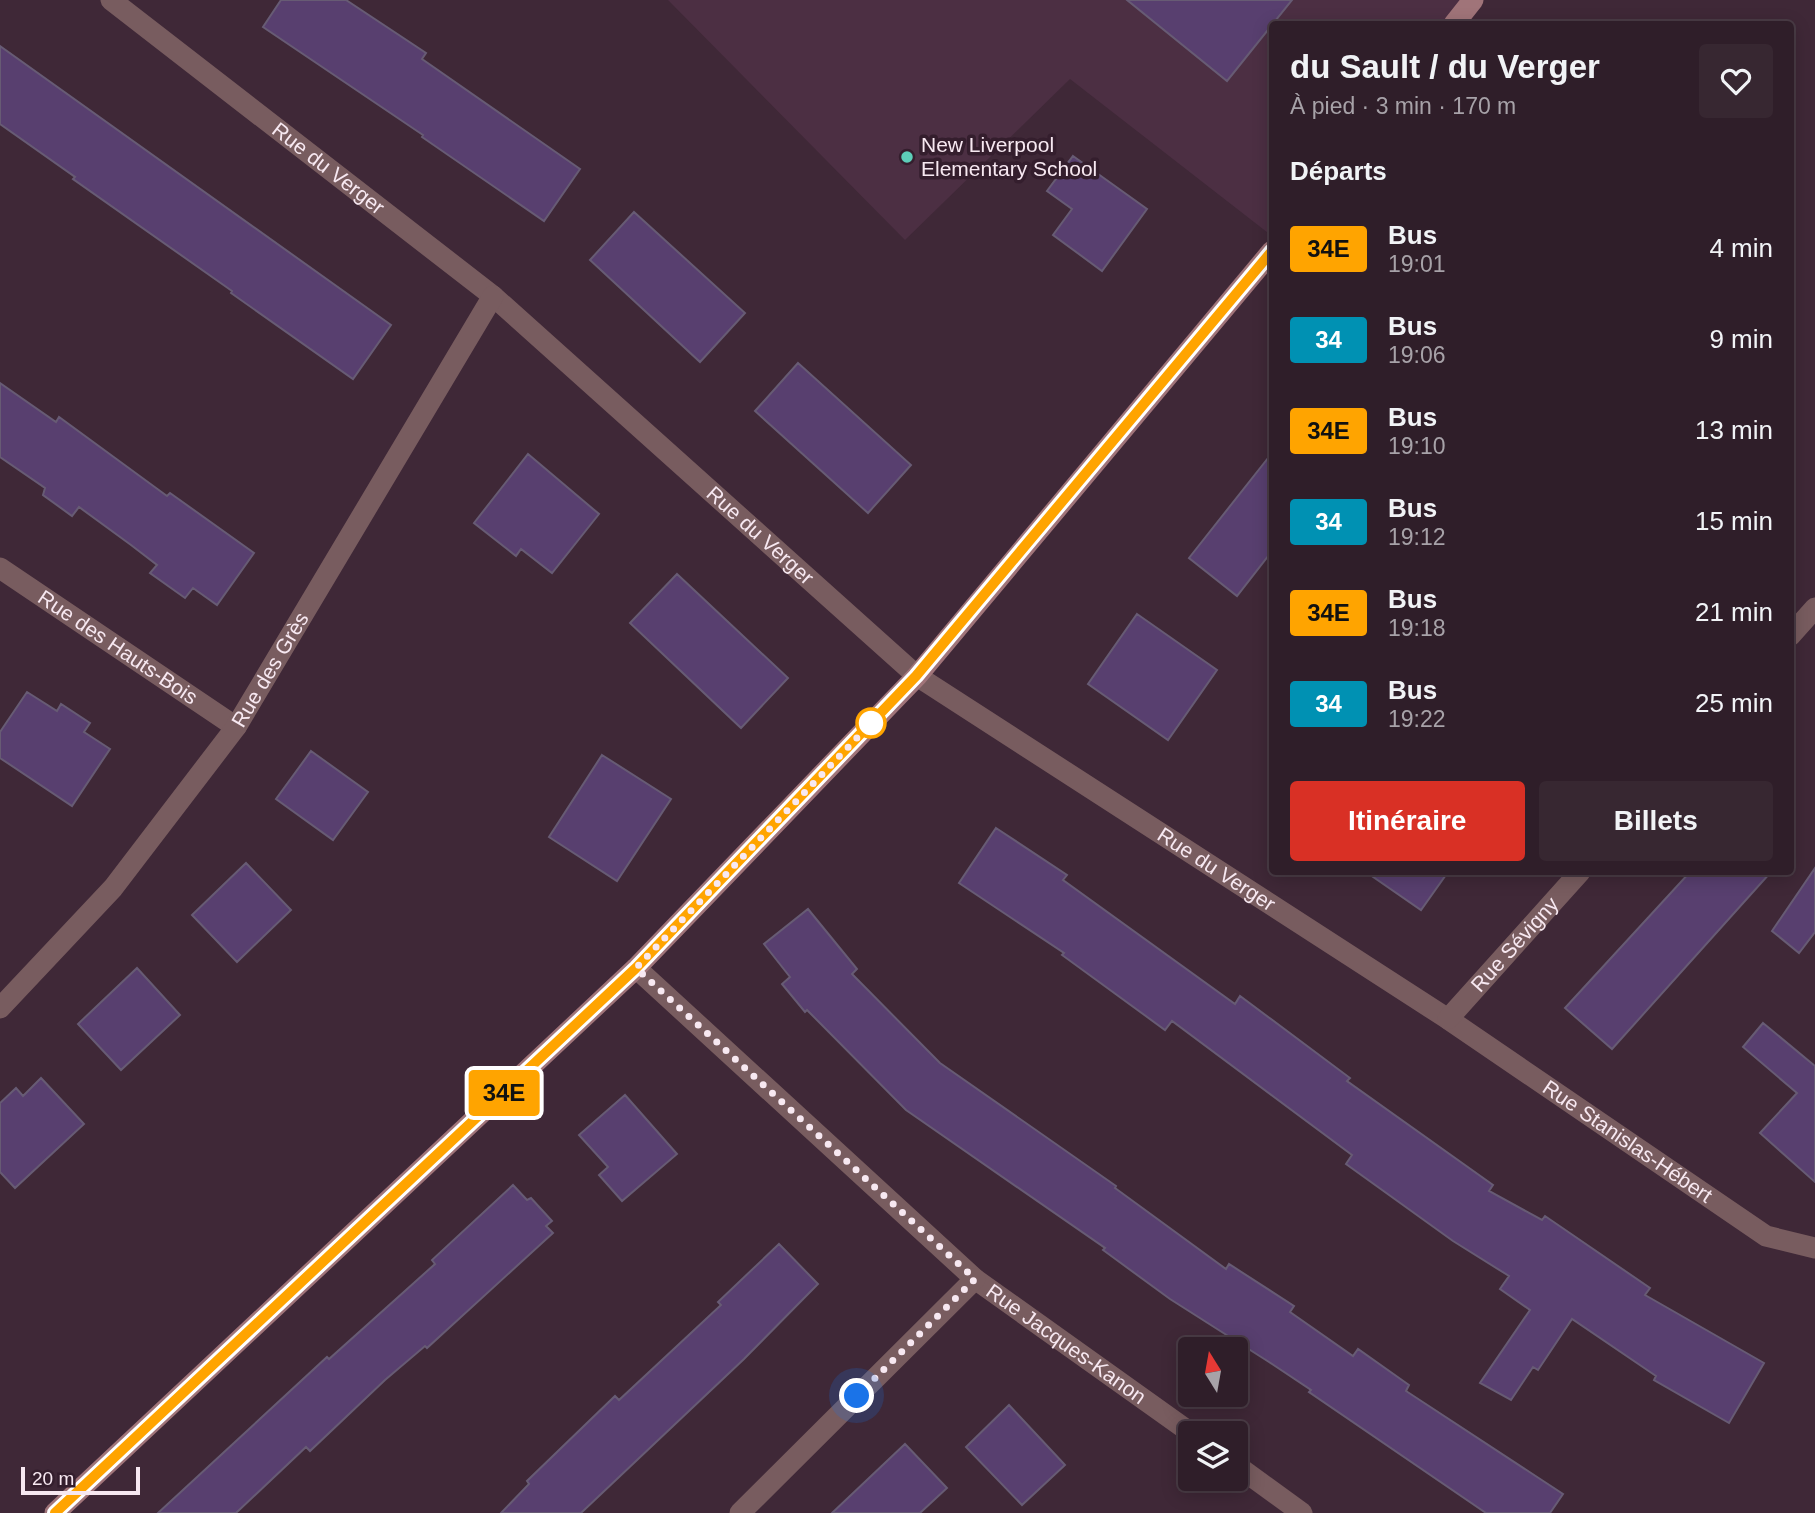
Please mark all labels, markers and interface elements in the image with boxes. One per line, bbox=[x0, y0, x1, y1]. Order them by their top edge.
button: heart bbox=[1699, 44, 1773, 118]
text: du Sault / du Verger bbox=[1290, 48, 1600, 85]
text: À pied · 3 min · 170 m bbox=[1290, 93, 1516, 119]
street label: Rue du Verger bbox=[268, 117, 389, 219]
place label: New Liverpool Elementary School bbox=[921, 133, 1097, 180]
marker: New Liverpool Elementary School bbox=[899, 149, 915, 165]
text: Départs bbox=[1290, 156, 1387, 186]
text: Bus bbox=[1388, 220, 1437, 250]
text: 4 min bbox=[1709, 233, 1773, 263]
text: 34E bbox=[1307, 235, 1350, 262]
text: 19:01 bbox=[1388, 251, 1446, 277]
text: Bus bbox=[1388, 311, 1437, 341]
text: 9 min bbox=[1709, 324, 1773, 354]
text: 34 bbox=[1315, 326, 1342, 353]
text: 19:06 bbox=[1388, 342, 1446, 368]
text: Bus bbox=[1388, 402, 1437, 432]
text: 13 min bbox=[1695, 415, 1773, 445]
text: 34E bbox=[1307, 417, 1350, 444]
text: 19:10 bbox=[1388, 433, 1446, 459]
street label: Rue du Verger bbox=[702, 481, 819, 589]
text: Bus bbox=[1388, 493, 1437, 523]
text: 15 min bbox=[1695, 506, 1773, 536]
text: 34 bbox=[1315, 508, 1342, 535]
text: 19:12 bbox=[1388, 524, 1446, 550]
text: Bus bbox=[1388, 584, 1437, 614]
street label: Rue des Hauts-Bois bbox=[34, 585, 202, 709]
text: 21 min bbox=[1695, 597, 1773, 627]
text: 34E bbox=[1307, 599, 1350, 626]
street label: Rue des Grès bbox=[227, 608, 313, 731]
text: 19:18 bbox=[1388, 615, 1446, 641]
text: Bus bbox=[1388, 675, 1437, 705]
text: 25 min bbox=[1695, 688, 1773, 718]
text: 34 bbox=[1315, 690, 1342, 717]
text: 19:22 bbox=[1388, 706, 1446, 732]
unlabelled marker bbox=[856, 708, 886, 738]
button: Itinéraire bbox=[1290, 781, 1525, 861]
button: Billets bbox=[1539, 781, 1773, 861]
street label: Rue du Verger bbox=[1153, 823, 1280, 915]
street label: Rue Sévigny bbox=[1466, 892, 1563, 996]
line badge: 34E bbox=[464, 1070, 544, 1116]
street label: Rue Stanislas-Hébert bbox=[1539, 1075, 1717, 1207]
text: 34E bbox=[483, 1079, 525, 1106]
street label: Rue Jacques-Kanon bbox=[982, 1279, 1151, 1408]
north arrow bbox=[1178, 1337, 1248, 1407]
map controls bbox=[1178, 1337, 1248, 1491]
your location bbox=[839, 1378, 874, 1413]
button: layers bbox=[1178, 1421, 1248, 1491]
scale bar bbox=[21, 1464, 140, 1496]
text: 20 m bbox=[32, 1468, 74, 1489]

